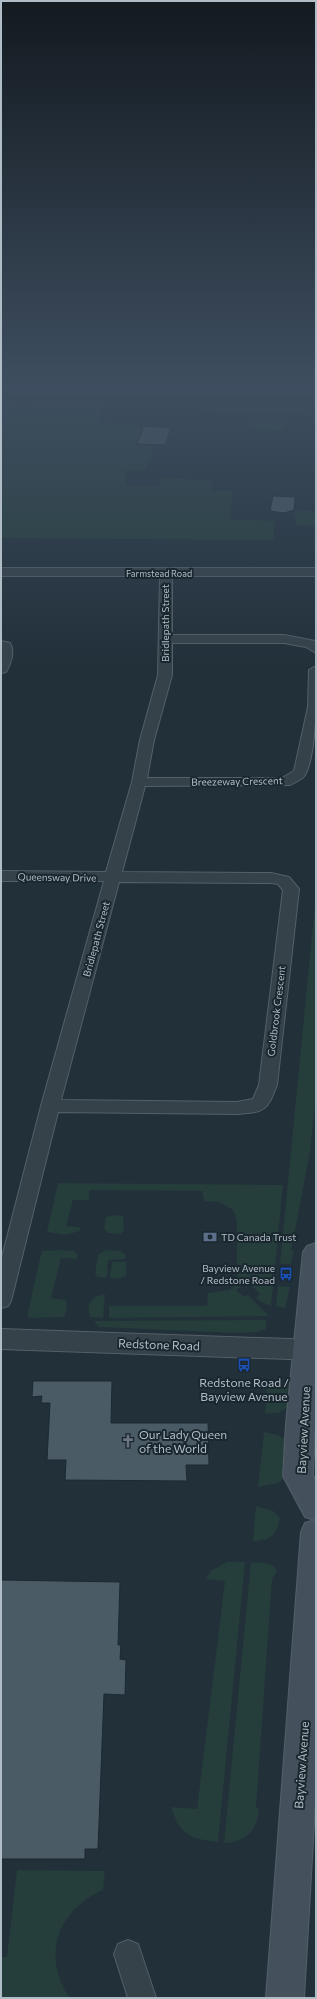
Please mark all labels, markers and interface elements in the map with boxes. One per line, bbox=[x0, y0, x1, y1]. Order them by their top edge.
street label: Farmstead Road bbox=[126, 568, 192, 579]
street label: Bridlepath Street bbox=[159, 584, 171, 662]
street label: Breezeway Crescent bbox=[191, 774, 283, 788]
street label: Queensway Drive bbox=[18, 870, 96, 884]
street label: Bridlepath Street bbox=[80, 900, 112, 978]
street label: Goldbrook Crescent bbox=[264, 965, 288, 1057]
bank icon: TD Canada Trust bbox=[202, 1229, 218, 1245]
place label: TD Canada Trust bbox=[221, 1231, 296, 1243]
place label: Bayview Avenue / Redstone Road bbox=[200, 1262, 275, 1286]
bus stop icon: Bayview Avenue / Redstone Road bbox=[278, 1266, 294, 1282]
street label: Redstone Road bbox=[118, 1336, 200, 1352]
bus stop icon: Redstone Road / Bayview Avenue bbox=[236, 1357, 252, 1373]
place label: Redstone Road / Bayview Avenue bbox=[199, 1375, 289, 1403]
street label: Bayview Avenue bbox=[294, 1386, 312, 1474]
place label: Our Lady Queen of the World bbox=[139, 1427, 227, 1455]
church icon: Our Lady Queen of the World bbox=[120, 1433, 136, 1449]
street label: Bayview Avenue bbox=[291, 1721, 311, 1809]

